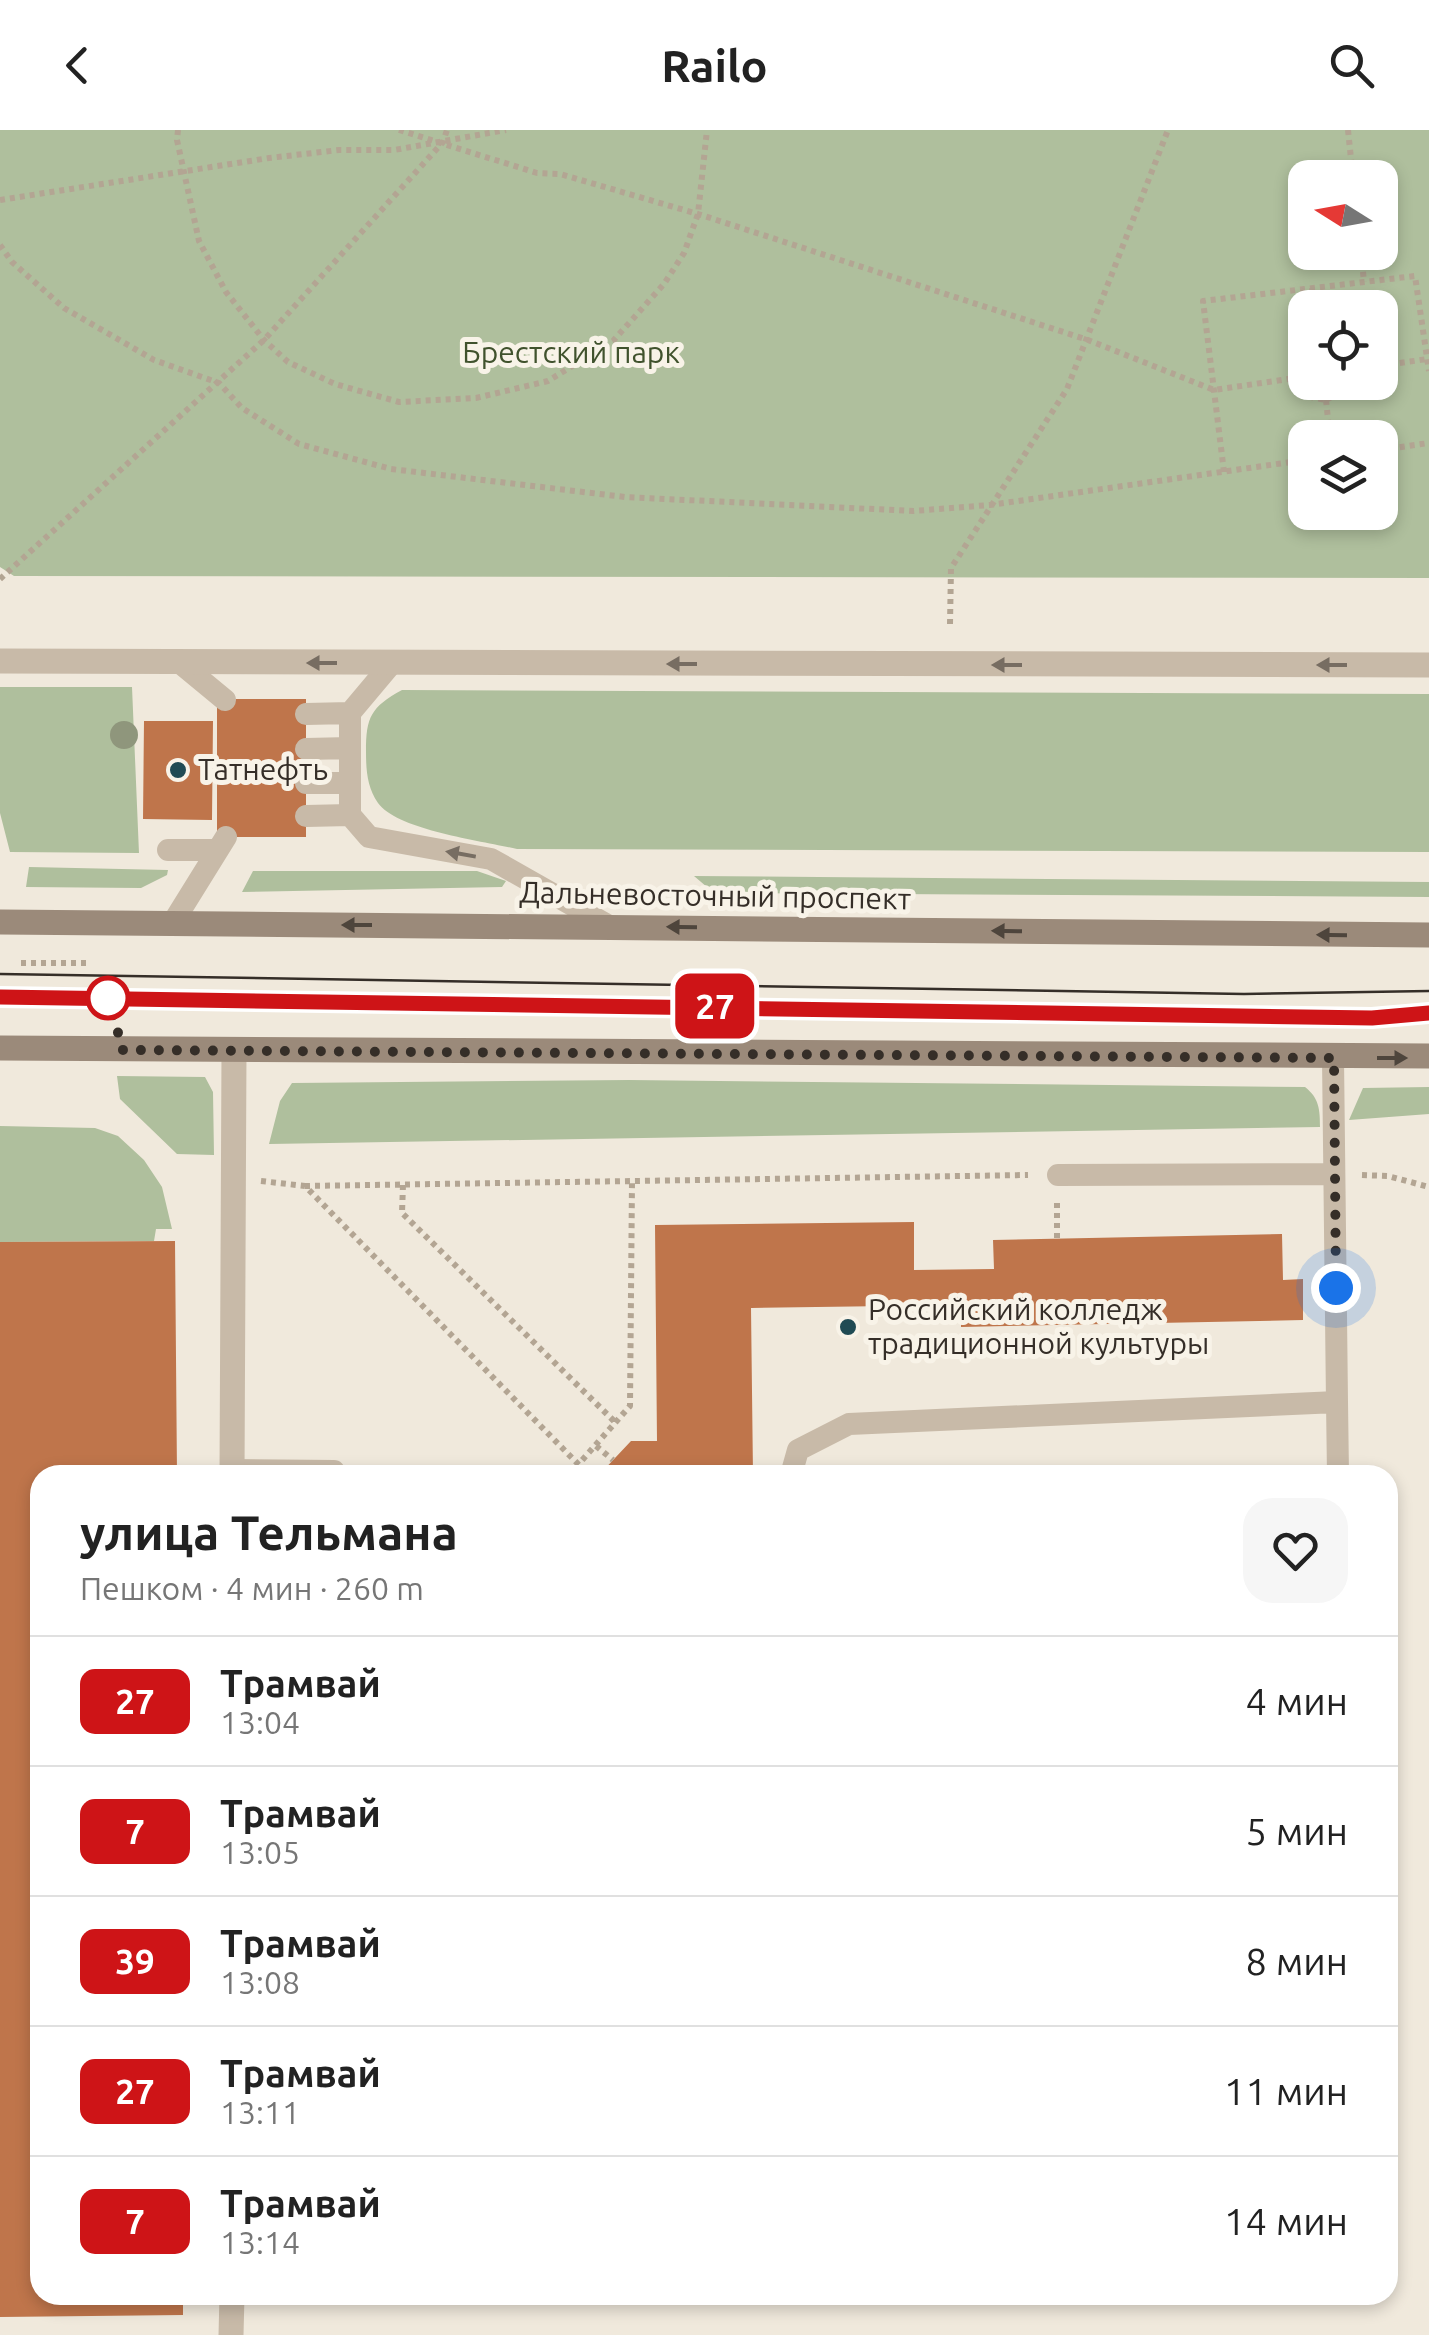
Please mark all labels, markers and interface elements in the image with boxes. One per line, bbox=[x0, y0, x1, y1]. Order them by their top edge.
icon: back bbox=[50, 38, 105, 93]
icon: search bbox=[1324, 38, 1379, 93]
text: Railo bbox=[661, 40, 768, 91]
north arrow bbox=[1288, 160, 1398, 270]
map controls bbox=[1288, 160, 1398, 530]
button: locate bbox=[1288, 290, 1398, 400]
park label: Брестский парк bbox=[462, 335, 680, 369]
button: layers bbox=[1288, 420, 1398, 530]
one-way arrow bbox=[305, 655, 337, 671]
one-way arrow bbox=[665, 656, 697, 672]
one-way arrow bbox=[990, 657, 1022, 673]
one-way arrow bbox=[1315, 657, 1347, 673]
place label: Татнефть bbox=[198, 752, 328, 786]
marker: Татнефть bbox=[167, 759, 189, 781]
one-way arrow bbox=[445, 846, 476, 861]
street label: Дальневосточный проспект bbox=[519, 875, 911, 915]
one-way arrow bbox=[340, 917, 372, 933]
one-way arrow bbox=[665, 919, 697, 935]
one-way arrow bbox=[990, 923, 1022, 939]
one-way arrow bbox=[1315, 927, 1347, 943]
line badge: 27 bbox=[670, 974, 760, 1038]
unlabelled marker bbox=[87, 977, 129, 1019]
text: 27 bbox=[695, 986, 735, 1026]
one-way arrow bbox=[1377, 1050, 1409, 1066]
your location bbox=[1311, 1263, 1361, 1313]
place label: Российский колледж традиционной культуры bbox=[868, 1292, 1209, 1360]
marker: Российский колледж традиционной культуры bbox=[837, 1316, 859, 1338]
button: heart bbox=[1243, 1498, 1348, 1603]
text: улица Тельмана bbox=[80, 1505, 458, 1559]
text: Пешком · 4 мин · 260 m bbox=[80, 1570, 424, 1606]
text: Трамвай bbox=[220, 1662, 381, 1704]
text: 4 мин bbox=[1246, 1680, 1348, 1722]
text: 27 bbox=[115, 1681, 155, 1721]
text: 13:04 bbox=[220, 1704, 300, 1740]
text: Трамвай bbox=[220, 1792, 381, 1834]
text: 5 мин bbox=[1246, 1810, 1348, 1852]
text: 7 bbox=[125, 1811, 145, 1851]
text: 13:05 bbox=[220, 1834, 300, 1870]
text: Трамвай bbox=[220, 1922, 381, 1964]
text: 8 мин bbox=[1246, 1940, 1348, 1982]
text: 39 bbox=[115, 1941, 155, 1981]
text: 13:08 bbox=[220, 1964, 300, 2000]
text: Трамвай bbox=[220, 2052, 381, 2094]
text: 11 мин bbox=[1224, 2070, 1348, 2112]
text: 27 bbox=[115, 2071, 155, 2111]
text: 13:11 bbox=[220, 2094, 300, 2130]
text: Трамвай bbox=[220, 2182, 381, 2224]
text: 14 мин bbox=[1224, 2200, 1348, 2242]
text: 7 bbox=[125, 2201, 145, 2241]
text: 13:14 bbox=[220, 2224, 300, 2260]

